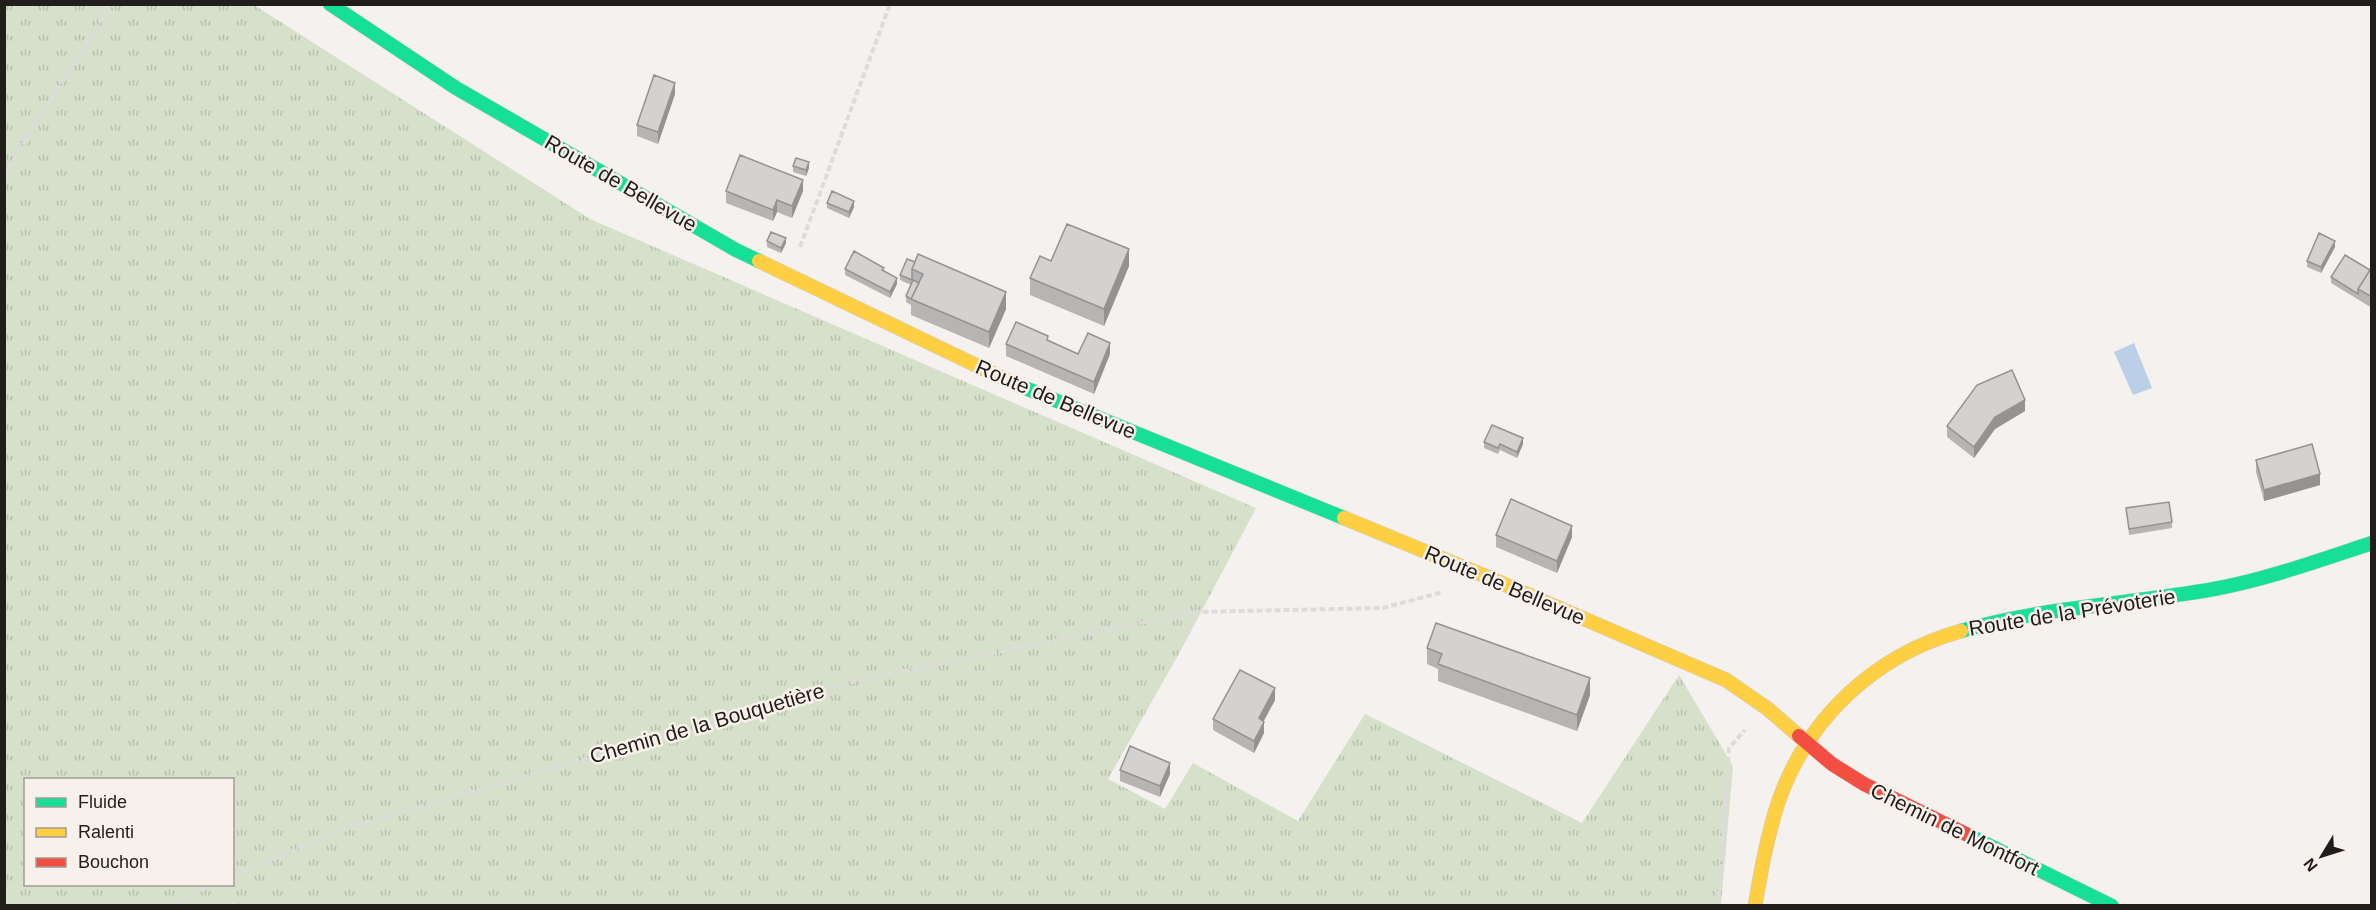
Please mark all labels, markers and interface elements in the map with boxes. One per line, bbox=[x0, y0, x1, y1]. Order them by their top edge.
street label: Route de Bellevue bbox=[541, 130, 701, 236]
street label: Route de Bellevue bbox=[973, 355, 1139, 443]
street label: Route de Bellevue bbox=[1422, 541, 1588, 629]
street label: Route de la Prévoterie bbox=[1967, 584, 2177, 640]
street label: Chemin de la Bouquetière bbox=[587, 678, 827, 768]
legend bbox=[24, 778, 234, 886]
street label: Chemin de Montfort bbox=[1867, 778, 2043, 880]
text: Fluide bbox=[78, 792, 127, 812]
text: Ralenti bbox=[78, 822, 134, 842]
north arrow bbox=[2292, 826, 2352, 886]
text: Bouchon bbox=[78, 852, 149, 872]
text: N bbox=[2300, 855, 2321, 875]

